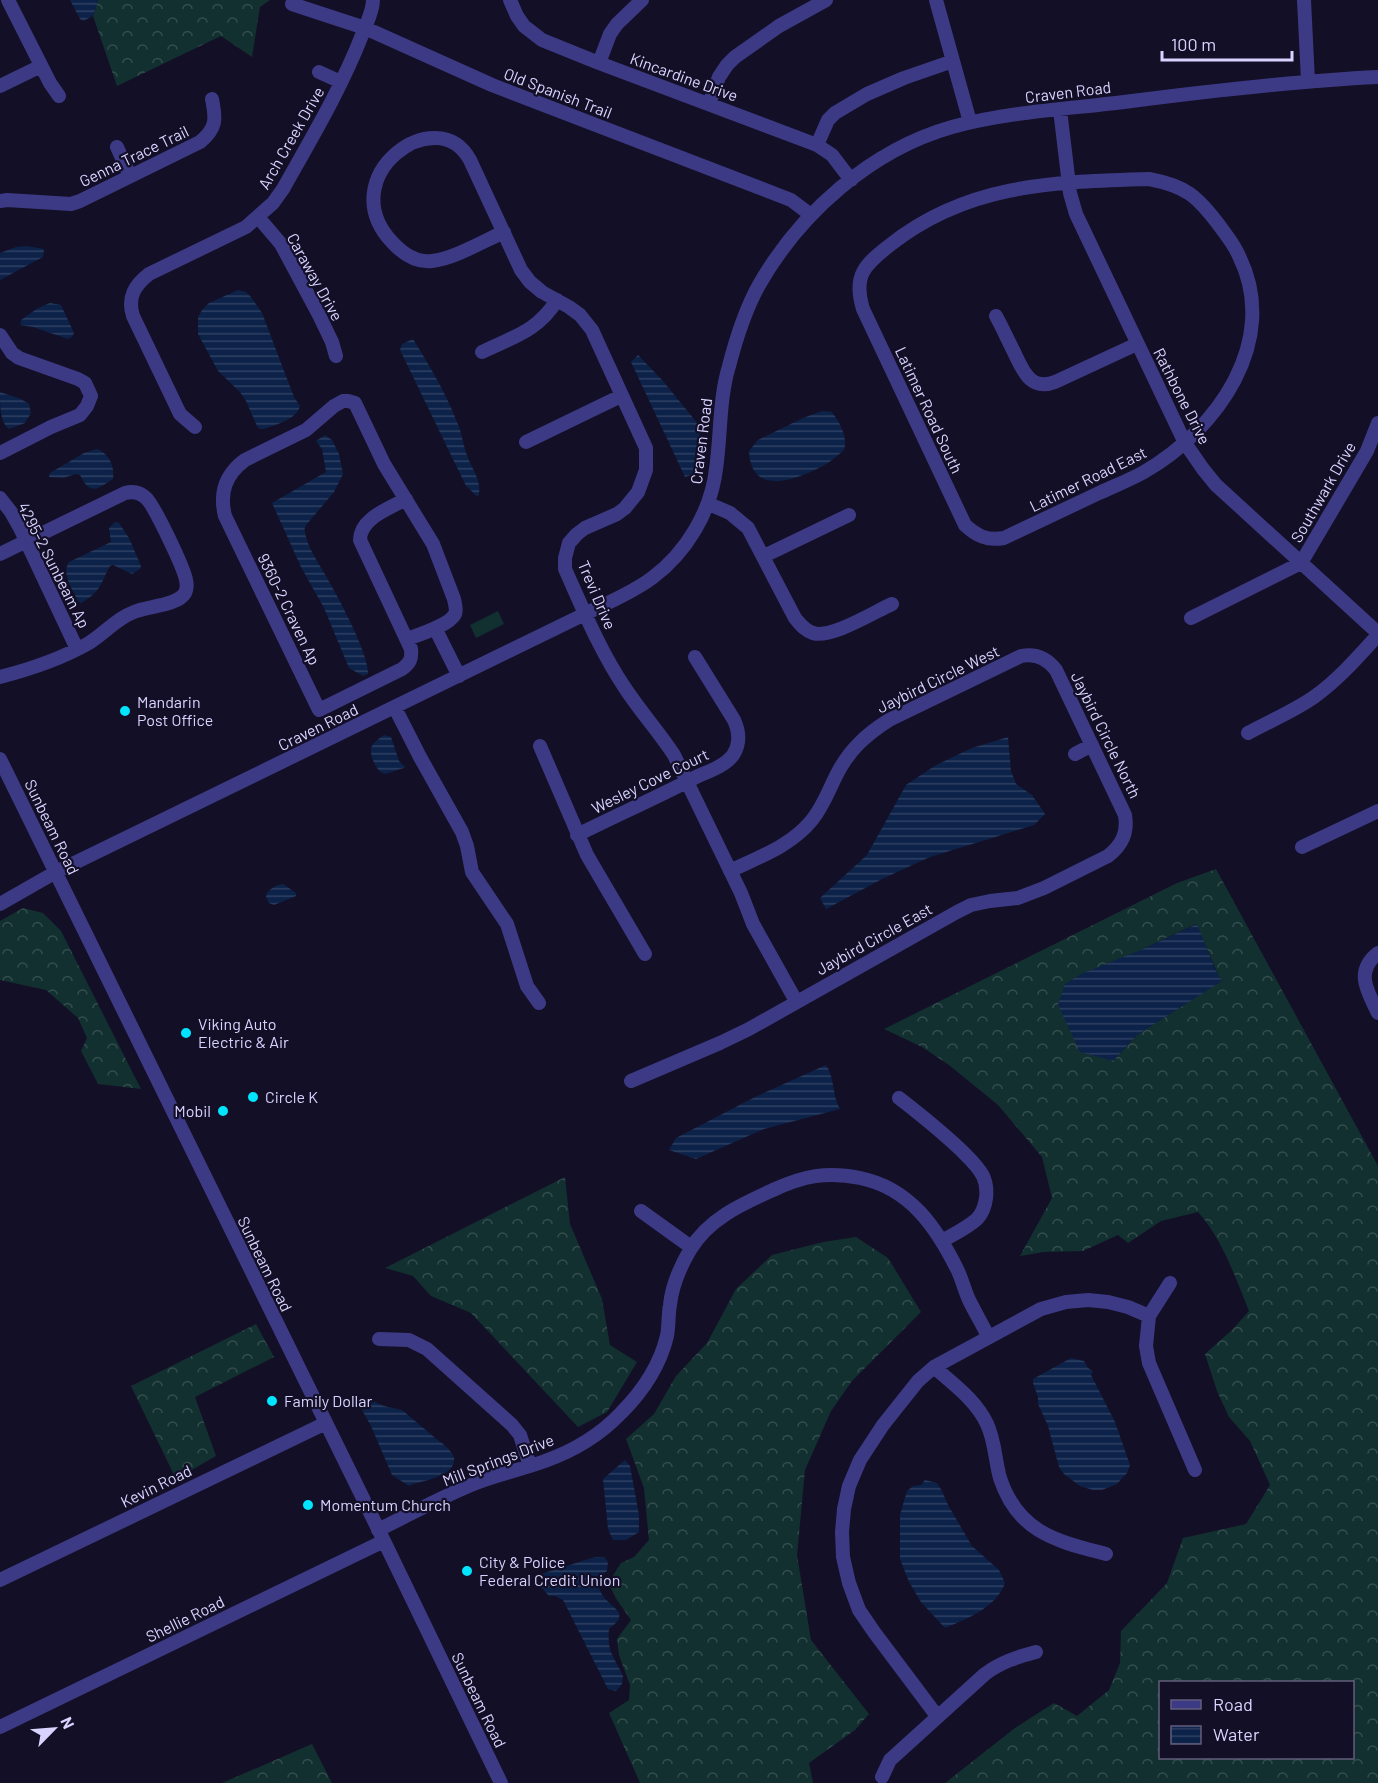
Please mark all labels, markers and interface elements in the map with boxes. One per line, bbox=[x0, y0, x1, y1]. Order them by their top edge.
scale bar bbox=[1162, 24, 1292, 62]
text: 100 m bbox=[1171, 33, 1216, 55]
street label: Kincardine Drive bbox=[628, 48, 741, 105]
street label: Old Spanish Trail bbox=[501, 63, 615, 122]
street label: Craven Road bbox=[1024, 77, 1112, 106]
street label: Arch Creek Drive bbox=[254, 83, 328, 192]
street label: Genna Trace Trail bbox=[76, 121, 191, 190]
street label: Caraway Drive bbox=[284, 230, 347, 324]
street label: Latimer Road South bbox=[892, 343, 967, 476]
street label: Rathbone Drive bbox=[1150, 344, 1215, 447]
street label: Craven Road bbox=[686, 397, 715, 485]
street label: Southwark Drive bbox=[1286, 438, 1359, 546]
street label: Latimer Road East bbox=[1026, 442, 1149, 515]
street label: 4295-2 Sunbeam Ap bbox=[14, 499, 94, 631]
street label: 9360-2 Craven Ap bbox=[254, 550, 325, 668]
street label: Trevi Drive bbox=[574, 558, 620, 632]
street label: Jaybird Circle West bbox=[874, 641, 1002, 716]
street label: Jaybird Circle North bbox=[1068, 668, 1145, 801]
place label: Mandarin Post Office bbox=[137, 692, 213, 729]
street label: Craven Road bbox=[275, 699, 361, 754]
marker: Mandarin Post Office bbox=[118, 704, 132, 718]
street label: Wesley Cove Court bbox=[588, 744, 711, 817]
street label: Sunbeam Road bbox=[21, 776, 84, 878]
street label: Jaybird Circle East bbox=[812, 899, 935, 978]
place label: Viking Auto Electric & Air bbox=[198, 1014, 289, 1051]
marker: Viking Auto Electric & Air bbox=[179, 1026, 193, 1040]
place label: Circle K bbox=[265, 1087, 318, 1106]
marker: Circle K bbox=[246, 1090, 260, 1104]
place label: Mobil bbox=[174, 1101, 211, 1120]
marker: Mobil bbox=[216, 1104, 230, 1118]
street label: Sunbeam Road bbox=[234, 1213, 297, 1315]
place label: Family Dollar bbox=[284, 1391, 372, 1410]
marker: Family Dollar bbox=[265, 1394, 279, 1408]
street label: Mill Springs Drive bbox=[439, 1430, 556, 1490]
street label: Kevin Road bbox=[117, 1460, 194, 1511]
place label: Momentum Church bbox=[320, 1495, 451, 1514]
marker: Momentum Church bbox=[301, 1498, 315, 1512]
place label: City & Police Federal Credit Union bbox=[479, 1552, 620, 1589]
marker: City & Police Federal Credit Union bbox=[460, 1564, 474, 1578]
street label: Shellie Road bbox=[142, 1591, 227, 1646]
street label: Sunbeam Road bbox=[448, 1649, 511, 1751]
legend bbox=[1159, 1681, 1354, 1759]
text: Road bbox=[1213, 1693, 1253, 1715]
north arrow bbox=[24, 1699, 84, 1759]
text: N bbox=[57, 1714, 79, 1731]
text: Water bbox=[1213, 1723, 1260, 1745]

